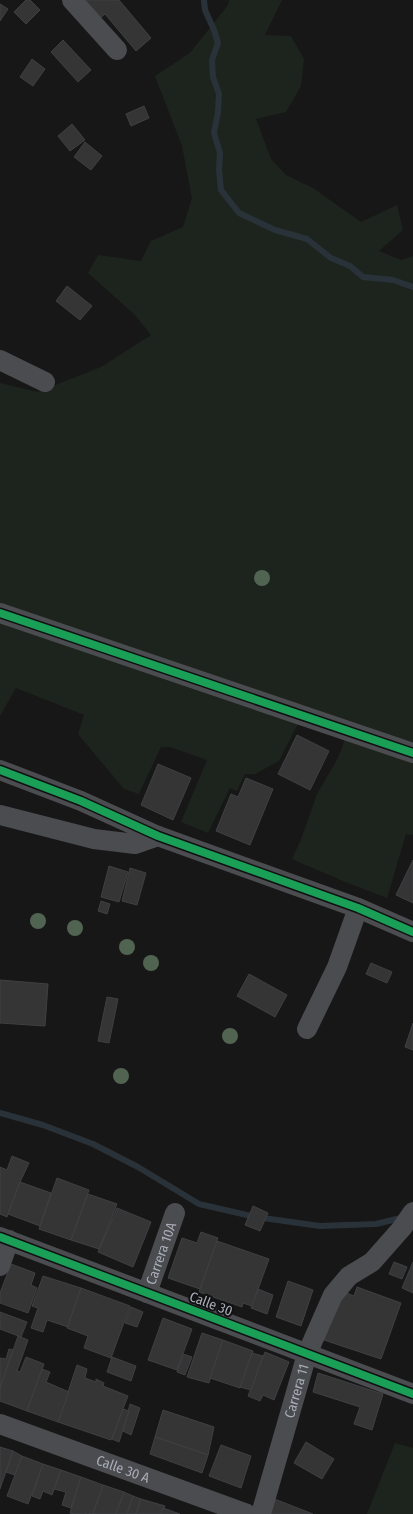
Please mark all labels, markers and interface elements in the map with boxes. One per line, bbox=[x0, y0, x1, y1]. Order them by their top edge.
street label: Carrera 10A bbox=[142, 1219, 180, 1287]
street label: Calle 30 bbox=[187, 1288, 235, 1320]
street label: Carrera 11 bbox=[281, 1362, 312, 1420]
street label: Calle 30 A bbox=[94, 1451, 153, 1487]

